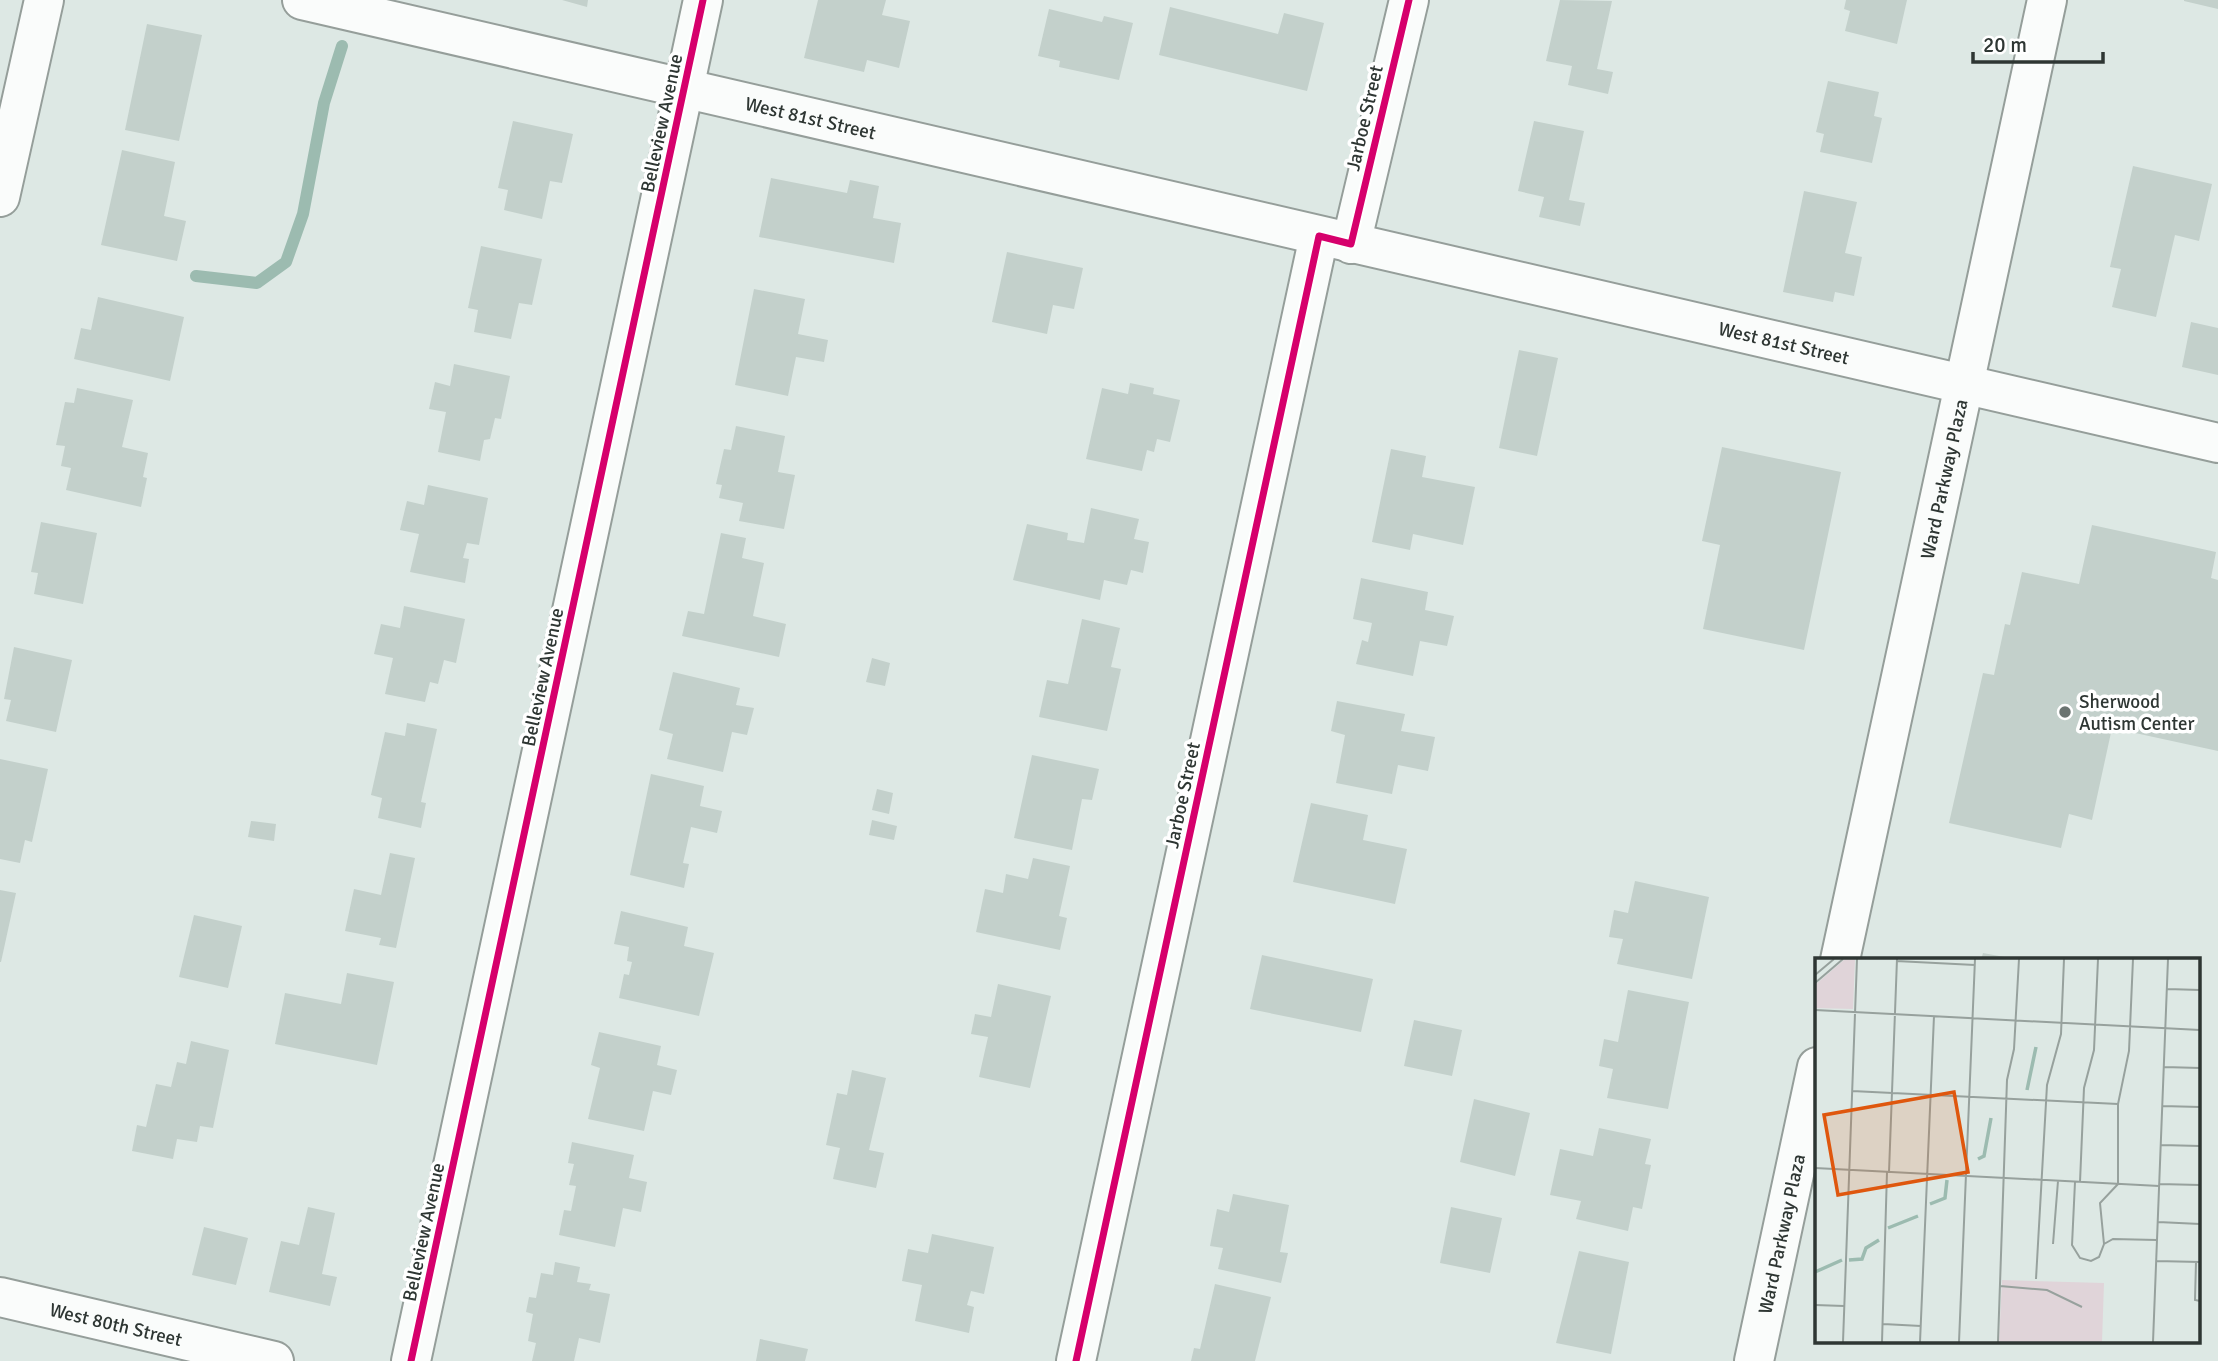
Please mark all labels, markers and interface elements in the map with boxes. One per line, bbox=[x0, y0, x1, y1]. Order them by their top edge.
scale bar bbox=[1973, 21, 2102, 65]
text: 20 m bbox=[1983, 32, 2027, 58]
street label: Belleview Avenue bbox=[636, 52, 688, 195]
street label: Jarboe Street bbox=[1341, 63, 1389, 173]
street label: West 81st Street bbox=[743, 92, 878, 145]
street label: West 81st Street bbox=[1716, 317, 1852, 370]
street label: Ward Parkway Plaza bbox=[1916, 397, 1974, 561]
street label: Belleview Avenue bbox=[517, 606, 569, 749]
place label: Sherwood Autism Center bbox=[2079, 690, 2195, 736]
marker: Sherwood Autism Center bbox=[2057, 704, 2073, 720]
street label: Jarboe Street bbox=[1160, 740, 1206, 850]
inset map bbox=[1815, 958, 2200, 1344]
street label: Ward Parkway Plaza bbox=[1753, 1152, 1811, 1316]
street label: Belleview Avenue bbox=[398, 1161, 450, 1304]
street label: West 80th Street bbox=[47, 1298, 185, 1352]

